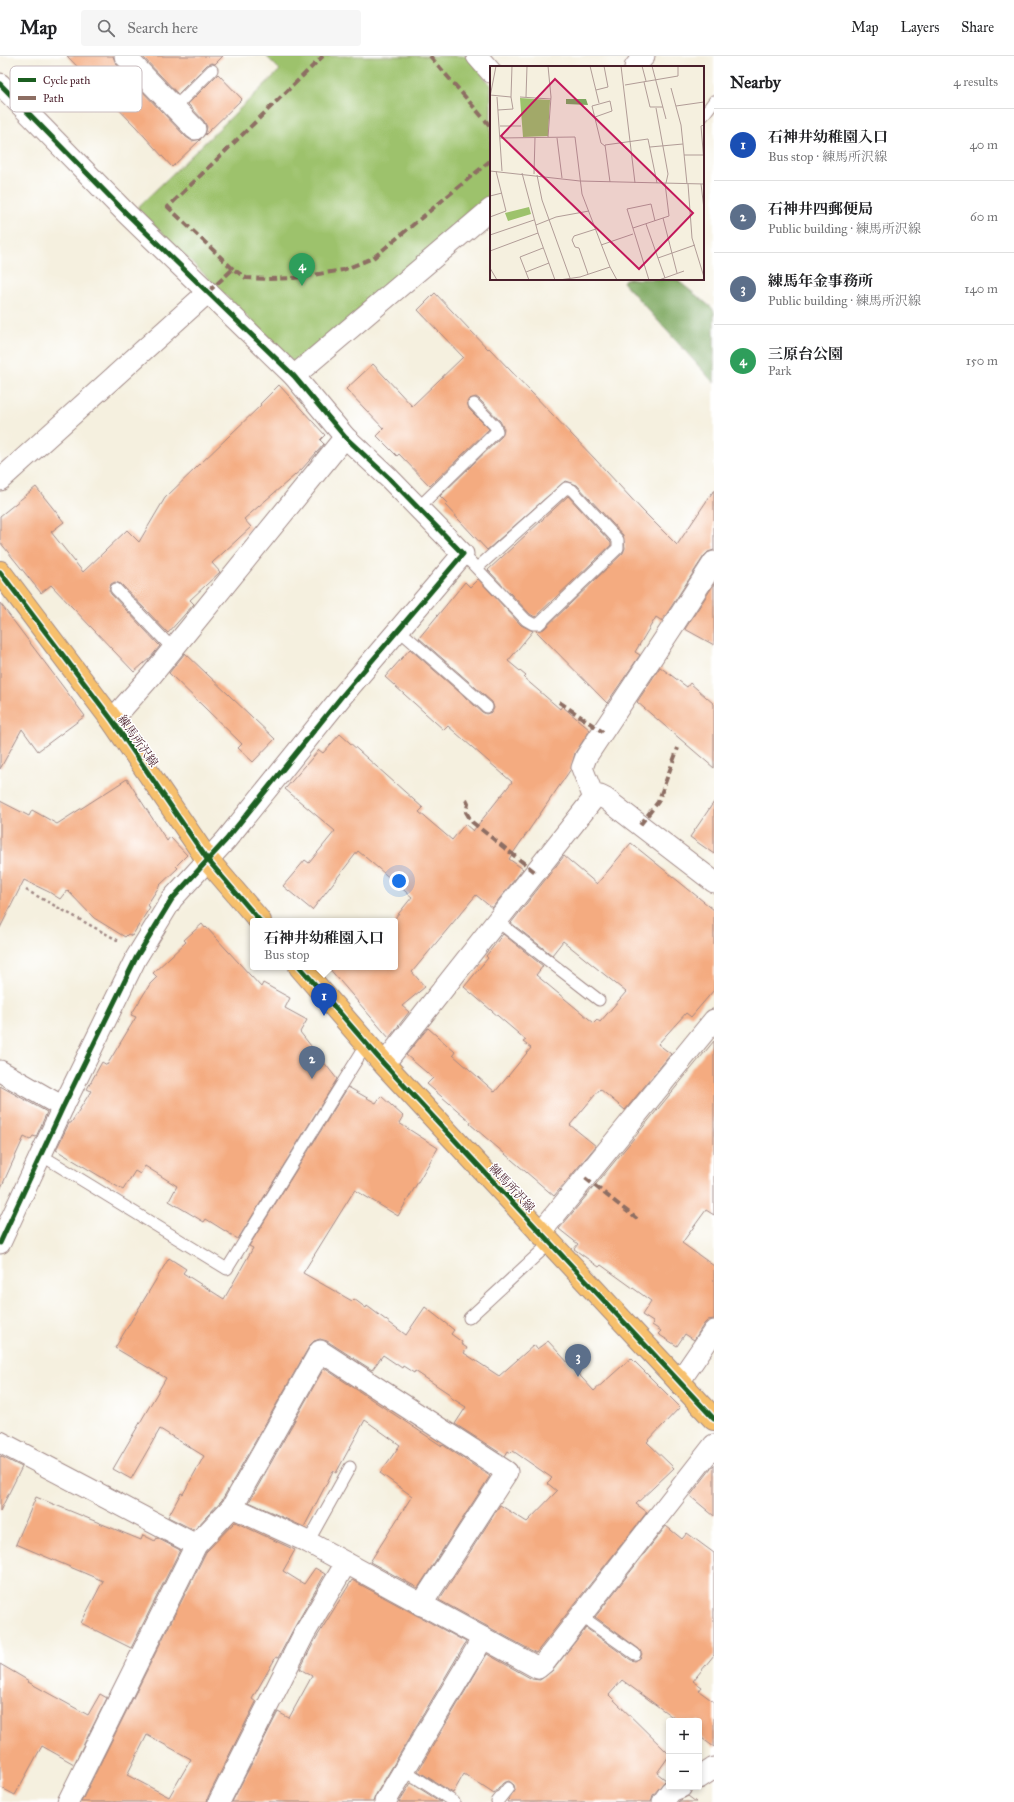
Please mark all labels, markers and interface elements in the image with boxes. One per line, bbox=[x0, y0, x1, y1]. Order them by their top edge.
search box bbox=[81, 10, 361, 46]
text: Map bbox=[20, 16, 57, 39]
icon: search bbox=[95, 17, 117, 39]
text: Search here bbox=[127, 19, 198, 37]
text: Map bbox=[851, 19, 879, 36]
text: Layers bbox=[901, 19, 939, 36]
text: Share bbox=[961, 19, 994, 36]
legend bbox=[10, 66, 142, 112]
inset map bbox=[490, 66, 704, 280]
text: Nearby bbox=[730, 72, 781, 93]
text: Cycle path bbox=[43, 74, 90, 87]
text: 4 results bbox=[953, 74, 998, 90]
text: Path bbox=[43, 92, 64, 105]
text: 石神井幼稚園入口 bbox=[768, 128, 888, 146]
text: 1 bbox=[740, 137, 746, 153]
text: 40 m bbox=[969, 137, 998, 153]
text: Bus stop · 練馬所沢線 bbox=[768, 149, 887, 165]
text: 石神井四郵便局 bbox=[768, 200, 873, 218]
text: 2 bbox=[740, 209, 746, 225]
text: 60 m bbox=[970, 209, 998, 225]
text: Public building · 練馬所沢線 bbox=[768, 221, 921, 237]
pin: 4 bbox=[289, 253, 315, 286]
text: 練馬年金事務所 bbox=[768, 272, 873, 290]
text: 3 bbox=[740, 281, 746, 297]
text: 140 m bbox=[964, 281, 998, 297]
text: Public building · 練馬所沢線 bbox=[768, 293, 921, 309]
text: 三原台公園 bbox=[768, 345, 843, 363]
text: 4 bbox=[739, 353, 747, 369]
text: 150 m bbox=[966, 353, 998, 369]
text: Park bbox=[768, 363, 792, 379]
street label: 練馬所沢線 bbox=[115, 712, 161, 770]
your location bbox=[389, 871, 409, 891]
popup bbox=[250, 918, 398, 970]
text: 石神井幼稚園入口 bbox=[264, 929, 384, 947]
text: Bus stop bbox=[264, 947, 310, 963]
pin: 1 bbox=[311, 983, 337, 1016]
pin: 2 bbox=[299, 1046, 325, 1079]
street label: 練馬所沢線 bbox=[486, 1161, 538, 1215]
pin: 3 bbox=[565, 1344, 591, 1377]
map controls bbox=[666, 1718, 702, 1790]
button: + bbox=[666, 1718, 702, 1754]
button: − bbox=[666, 1754, 702, 1790]

